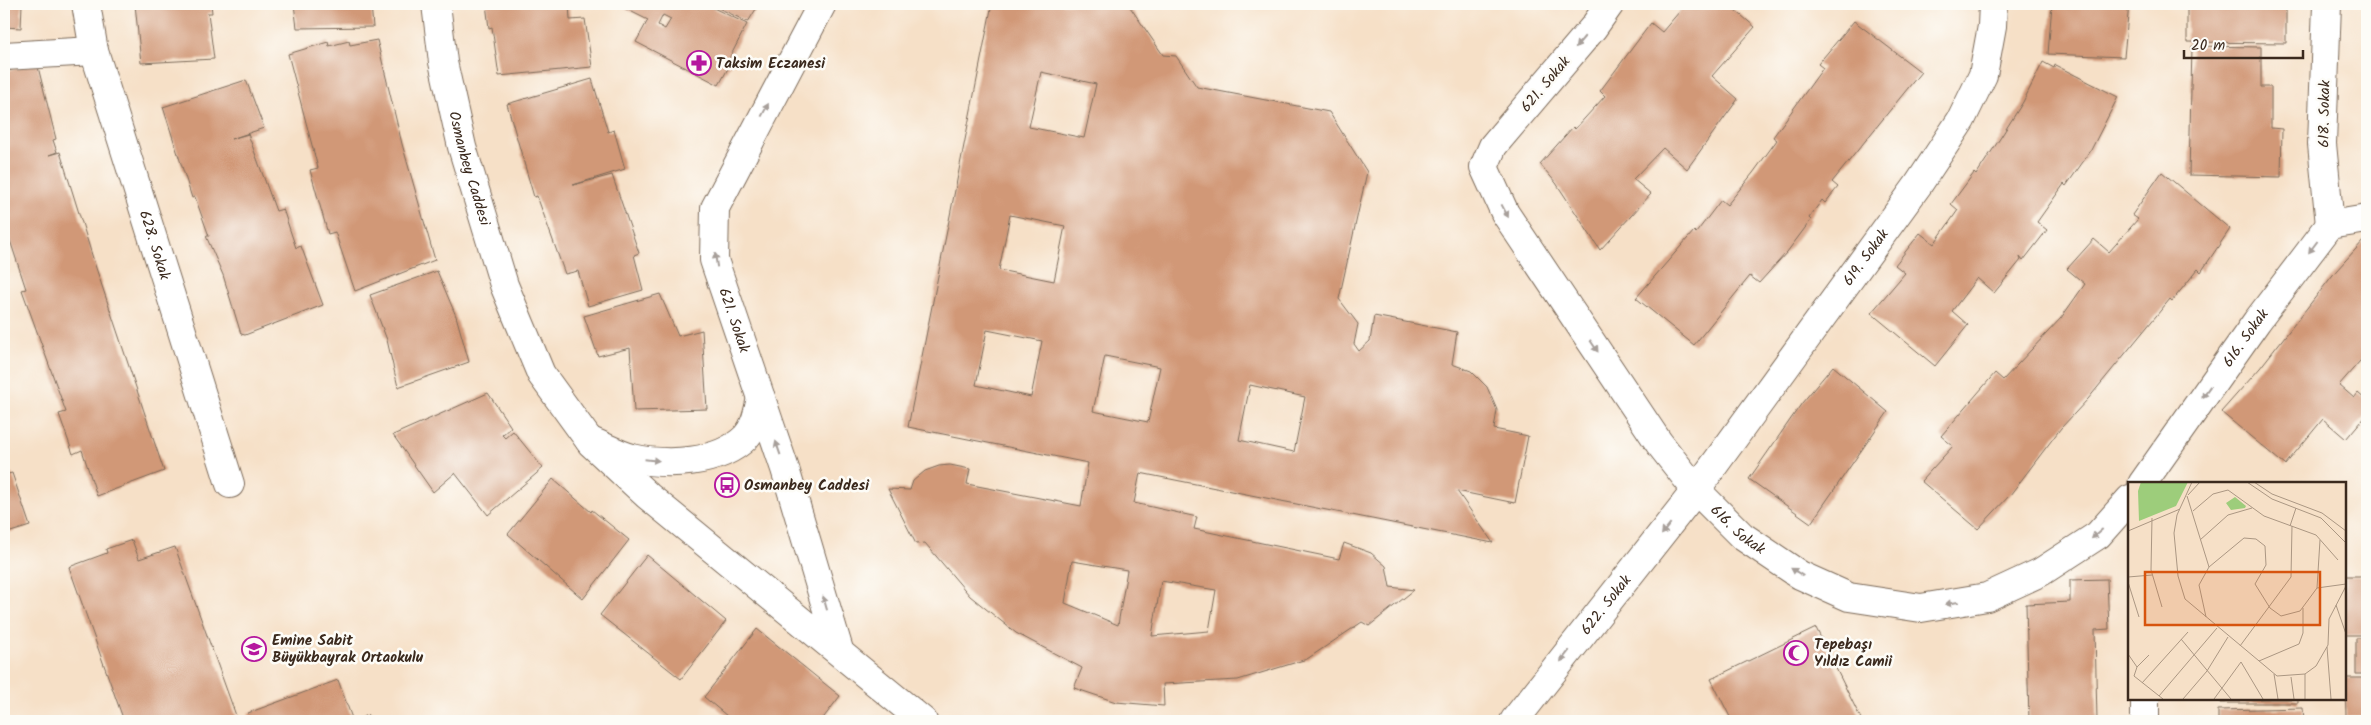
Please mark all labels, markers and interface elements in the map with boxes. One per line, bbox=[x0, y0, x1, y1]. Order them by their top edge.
scale bar bbox=[2184, 28, 2302, 60]
text: 20 m bbox=[2191, 34, 2225, 58]
one-way arrow bbox=[1575, 36, 1586, 49]
pharmacy icon: Taksim Eczanesi bbox=[686, 50, 712, 76]
street label: 621. Sokak bbox=[1515, 50, 1577, 118]
place label: Taksim Eczanesi bbox=[716, 52, 826, 76]
street label: 618. Sokak bbox=[2312, 79, 2338, 148]
one-way arrow bbox=[761, 103, 769, 117]
street label: Osmanbey Caddesi bbox=[441, 109, 497, 230]
one-way arrow bbox=[1501, 204, 1509, 218]
street label: 628. Sokak bbox=[132, 208, 176, 284]
street label: 619. Sokak bbox=[1837, 223, 1896, 291]
one-way arrow bbox=[2307, 240, 2318, 253]
one-way arrow bbox=[712, 252, 720, 268]
street label: 621. Sokak bbox=[711, 285, 756, 357]
street label: 616. Sokak bbox=[2217, 303, 2276, 373]
one-way arrow bbox=[1589, 340, 1599, 353]
one-way arrow bbox=[2201, 385, 2212, 398]
one-way arrow bbox=[774, 440, 781, 455]
one-way arrow bbox=[644, 456, 660, 464]
bus stop icon: Osmanbey Caddesi bbox=[714, 472, 740, 498]
place label: Osmanbey Caddesi bbox=[744, 474, 870, 498]
inset map bbox=[2128, 482, 2346, 700]
street label: 616. Sokak bbox=[1704, 500, 1771, 562]
one-way arrow bbox=[1661, 522, 1671, 536]
one-way arrow bbox=[2091, 529, 2104, 540]
one-way arrow bbox=[1790, 568, 1803, 577]
street label: 622. Sokak bbox=[1575, 569, 1638, 641]
one-way arrow bbox=[820, 595, 828, 610]
one-way arrow bbox=[1944, 599, 1960, 607]
place label: Emine Sabit Büyükbayrak Ortaokulu bbox=[272, 629, 424, 670]
place label: Tepebaşı Yıldız Camii bbox=[1814, 633, 1893, 674]
school or university icon: Emine Sabit Büyükbayrak Ortaokulu bbox=[241, 636, 267, 662]
mosque icon: Tepebaşı Yıldız Camii bbox=[1783, 640, 1809, 666]
one-way arrow bbox=[1560, 650, 1571, 663]

